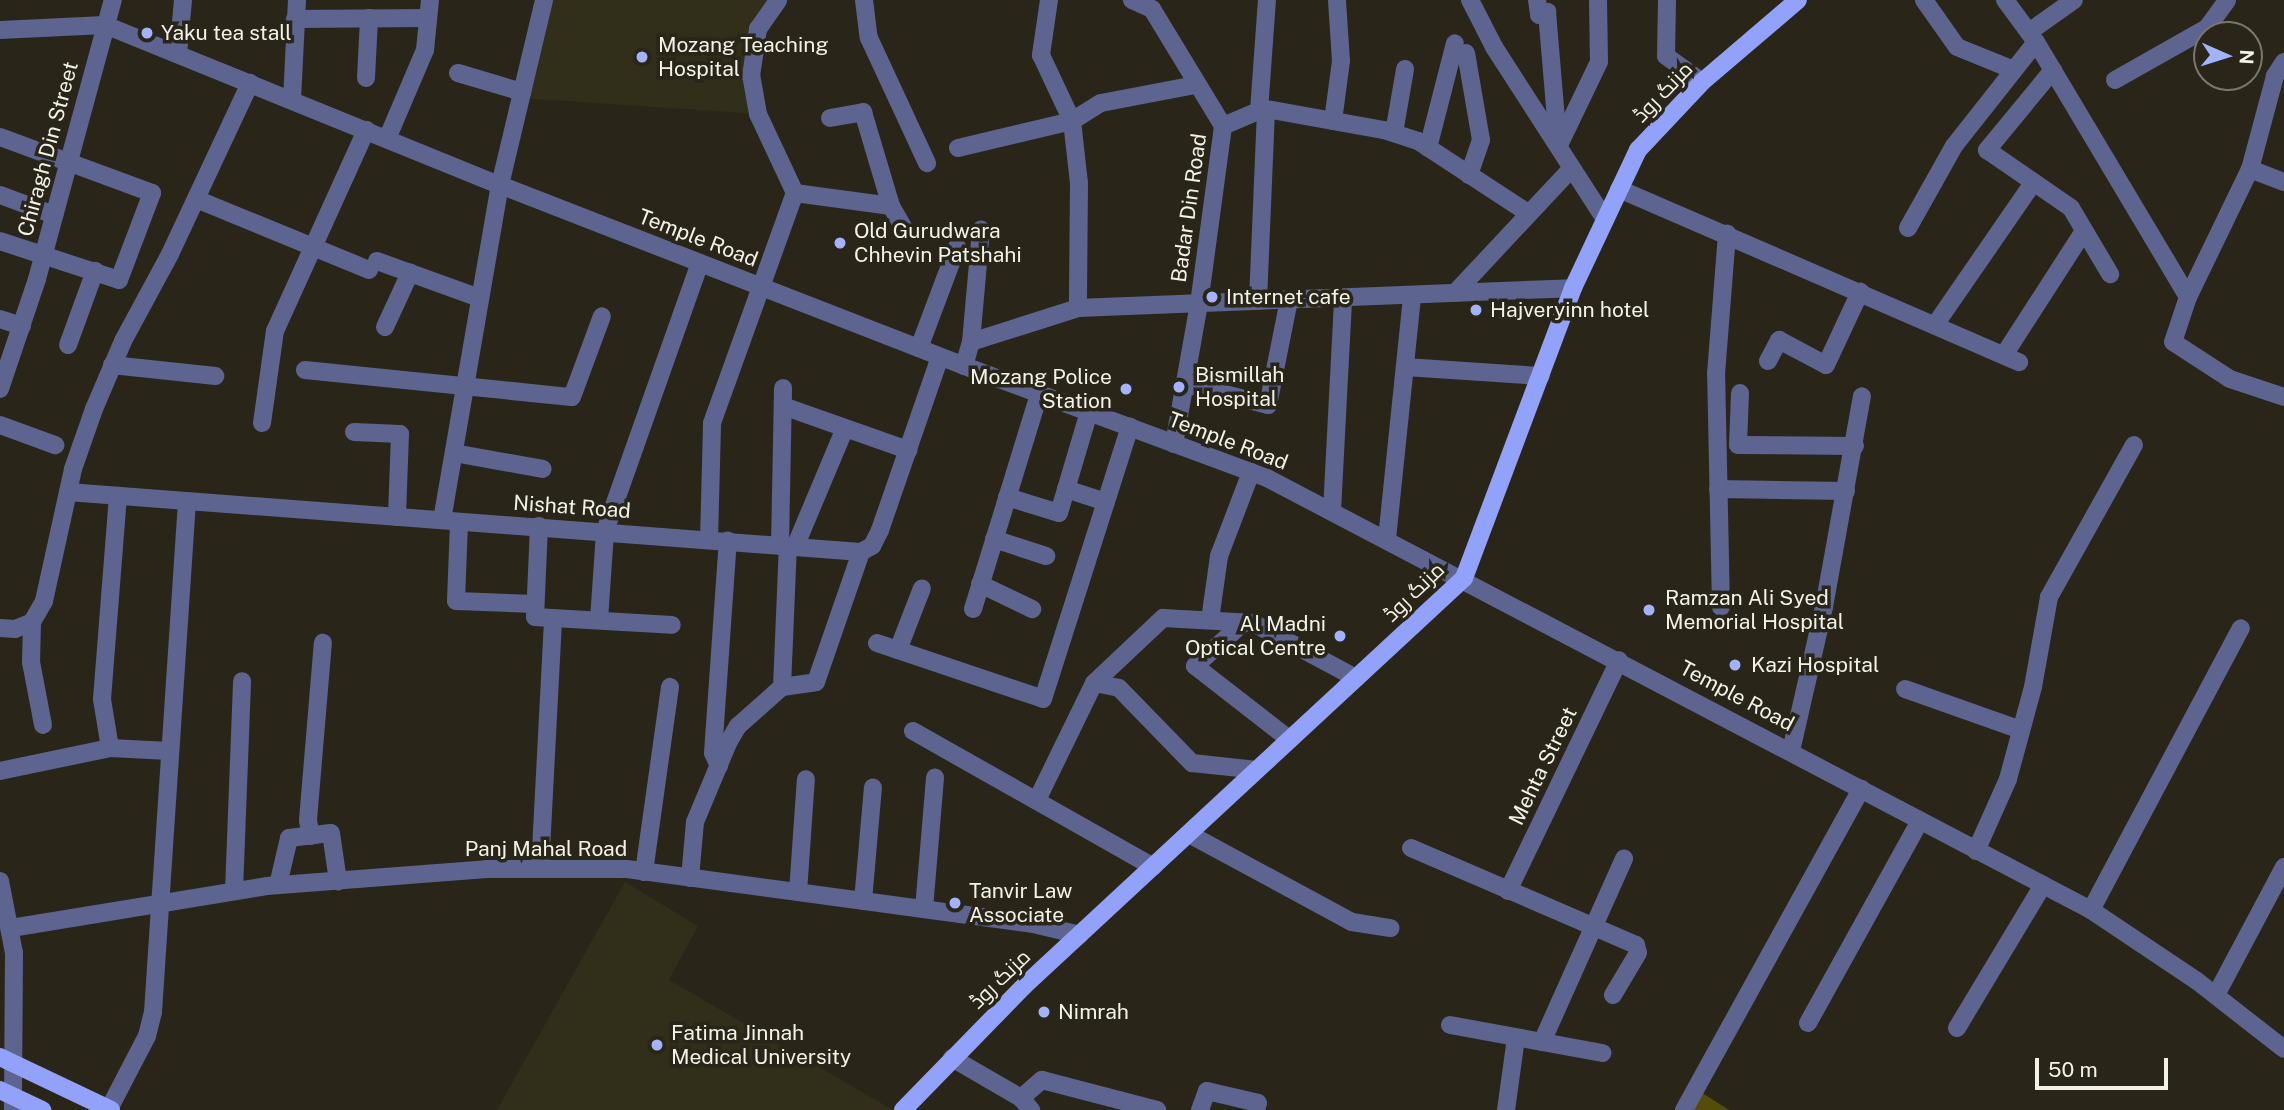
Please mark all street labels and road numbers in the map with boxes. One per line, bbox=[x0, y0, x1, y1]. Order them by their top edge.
street label: مزنگ روڈ bbox=[1628, 56, 1698, 128]
street label: Chiragh Din Street bbox=[13, 59, 83, 239]
street label: Badar Din Road bbox=[1166, 132, 1212, 284]
street label: Temple Road bbox=[635, 204, 761, 272]
street label: Temple Road bbox=[1165, 407, 1291, 475]
street label: Nishat Road bbox=[512, 490, 632, 524]
street label: مزنگ روڈ bbox=[1378, 557, 1450, 627]
street label: Temple Road bbox=[1675, 655, 1799, 737]
street label: Mehta Street bbox=[1504, 703, 1582, 829]
street label: Panj Mahal Road bbox=[465, 836, 627, 862]
street label: مزنگ روڈ bbox=[964, 944, 1036, 1014]

